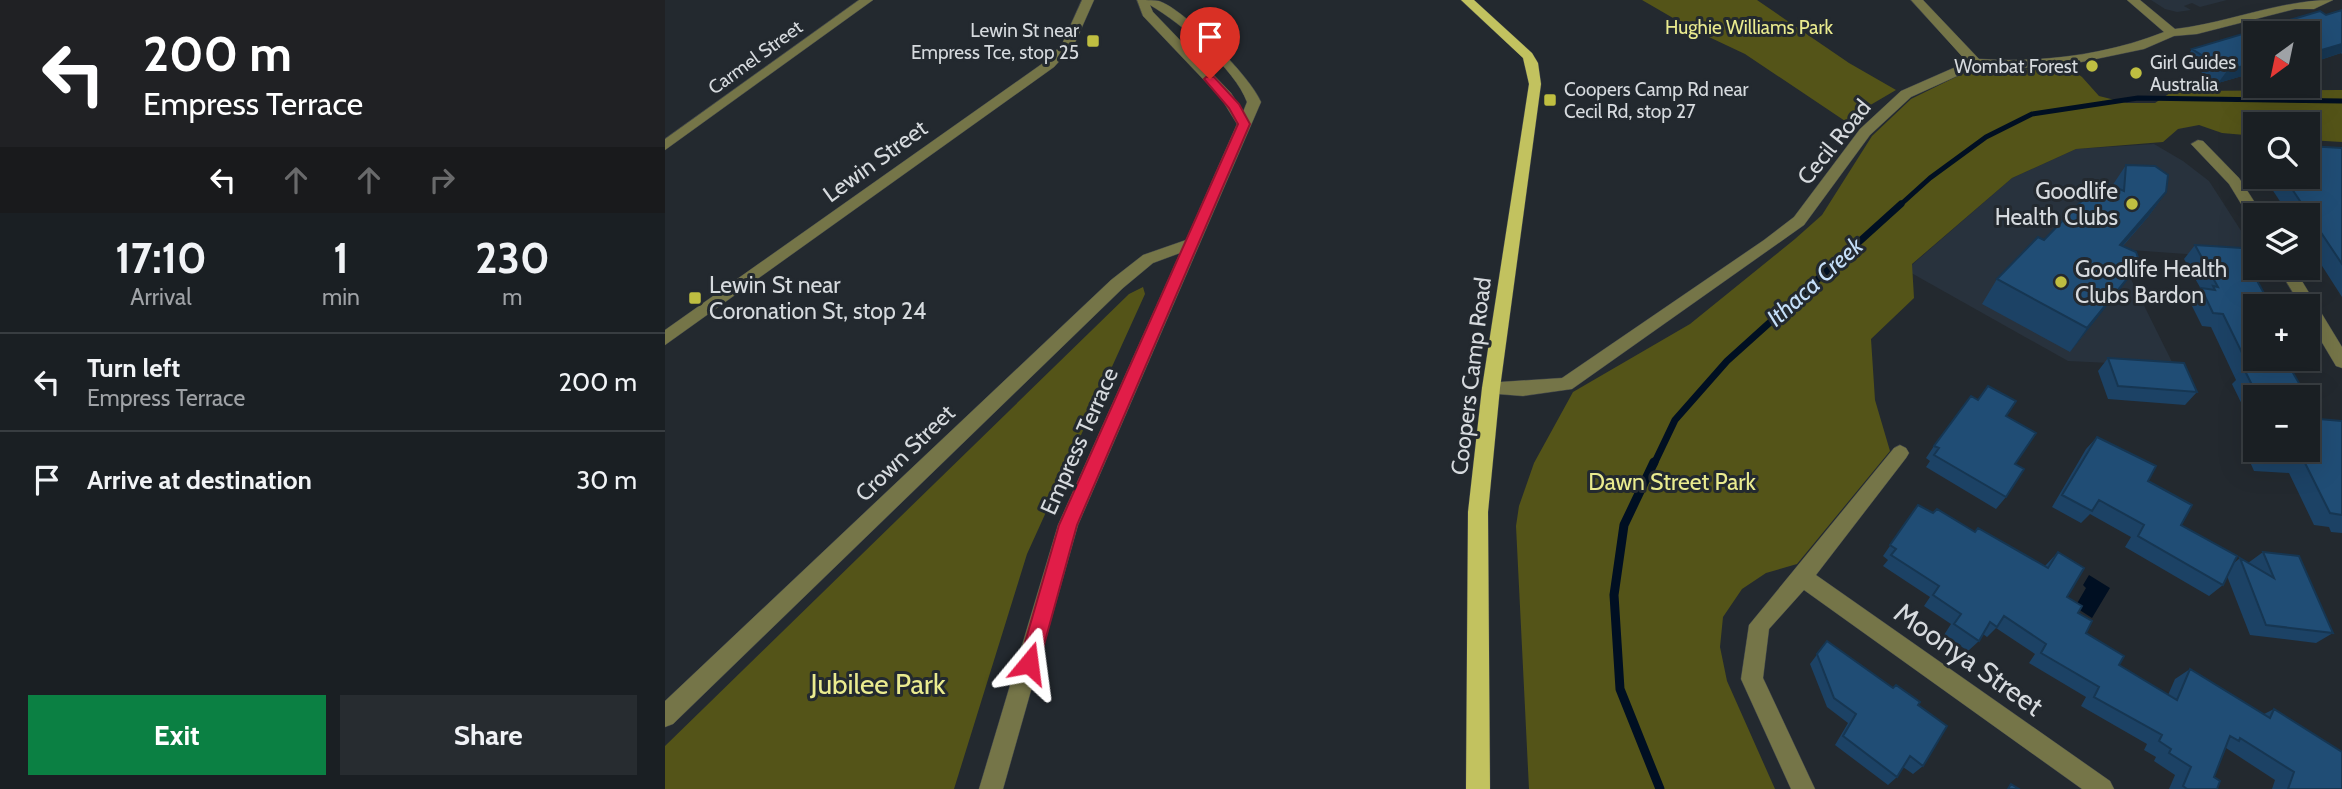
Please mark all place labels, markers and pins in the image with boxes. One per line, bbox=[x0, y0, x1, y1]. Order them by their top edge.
pin bbox=[1180, 7, 1240, 79]
place label: Lewin St near Empress Tce, stop 25 bbox=[911, 19, 1079, 64]
marker: Lewin St near Empress Tce, stop 25 bbox=[1085, 33, 1101, 49]
place label: Girl Guides Australia bbox=[2150, 51, 2236, 96]
place label: Wombat Forest bbox=[1954, 55, 2079, 78]
marker: Wombat Forest bbox=[2084, 58, 2100, 74]
marker: Girl Guides Australia bbox=[2128, 65, 2144, 81]
place label: Coopers Camp Rd near Cecil Rd, stop 27 bbox=[1564, 78, 1749, 123]
marker: Coopers Camp Rd near Cecil Rd, stop 27 bbox=[1542, 92, 1558, 108]
place label: Goodlife Health Clubs bbox=[1995, 177, 2118, 231]
marker: Goodlife Health Clubs bbox=[2124, 196, 2140, 212]
place label: Goodlife Health Clubs Bardon bbox=[2075, 255, 2227, 309]
place label: Lewin St near Coronation St, stop 24 bbox=[709, 271, 926, 325]
marker: Goodlife Health Clubs Bardon bbox=[2053, 274, 2069, 290]
marker: Lewin St near Coronation St, stop 24 bbox=[687, 290, 703, 306]

